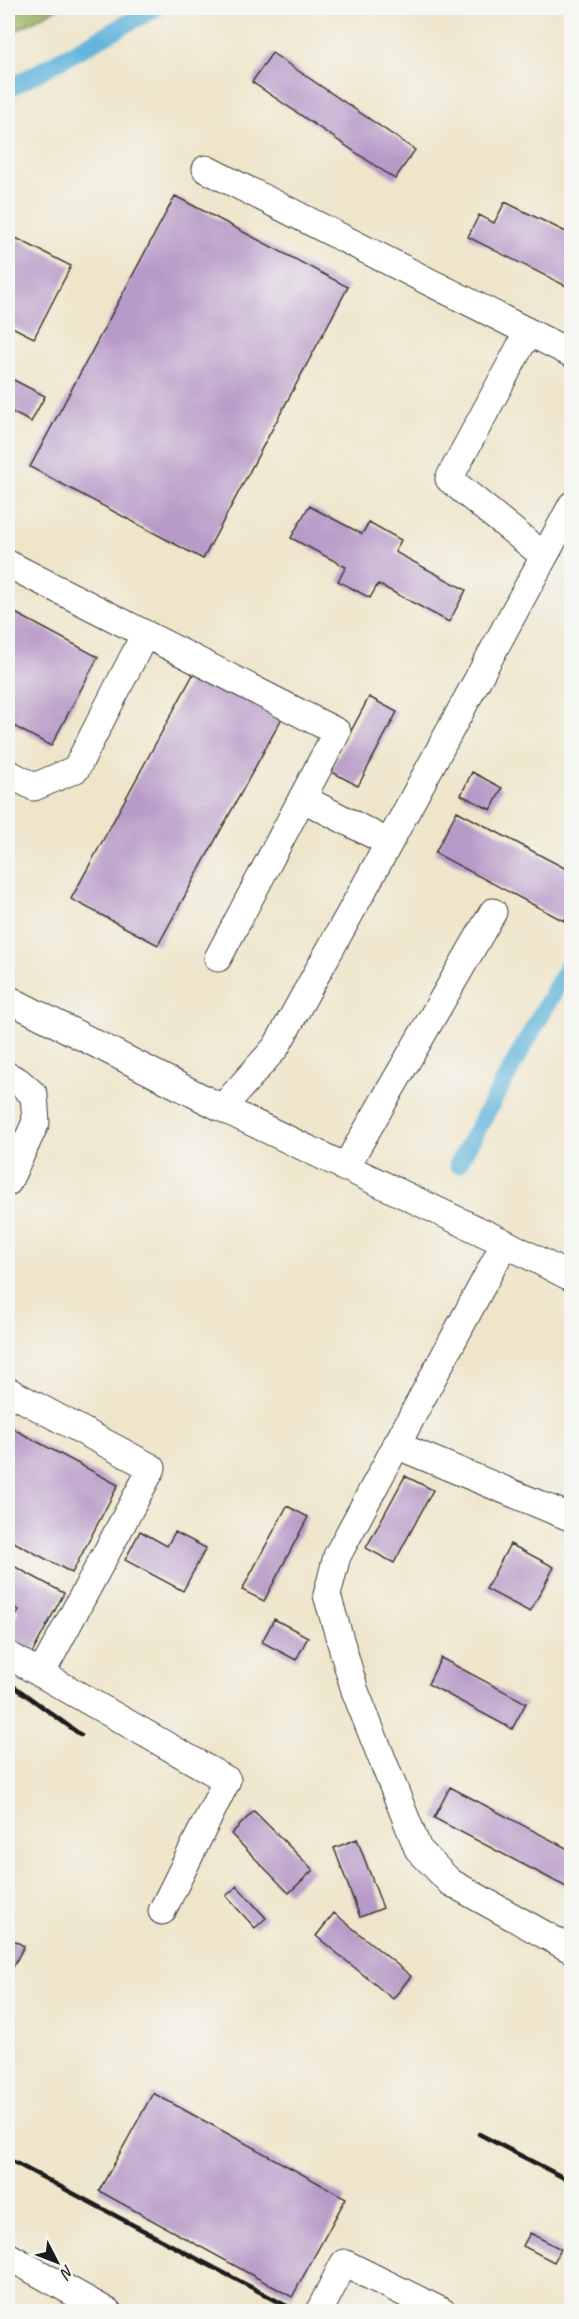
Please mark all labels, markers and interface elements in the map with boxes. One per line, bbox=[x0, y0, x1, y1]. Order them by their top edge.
north arrow bbox=[27, 2232, 87, 2292]
text: N bbox=[55, 2261, 78, 2284]

